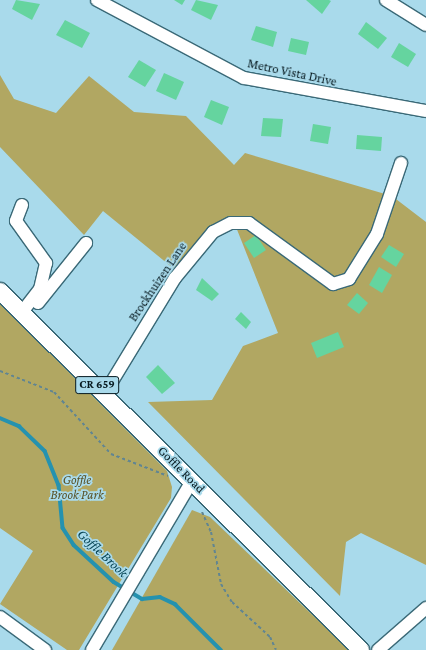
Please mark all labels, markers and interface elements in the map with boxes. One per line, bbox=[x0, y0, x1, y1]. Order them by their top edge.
street label: Metro Vista Drive bbox=[246, 56, 338, 90]
street label: Brockhuizen Lane bbox=[126, 239, 190, 325]
road number: CR 659 bbox=[75, 375, 119, 395]
street label: Goffle Road bbox=[154, 443, 208, 497]
park label: Goffle Brook Park bbox=[50, 473, 104, 504]
water label: Goffle Brook bbox=[74, 525, 132, 581]

